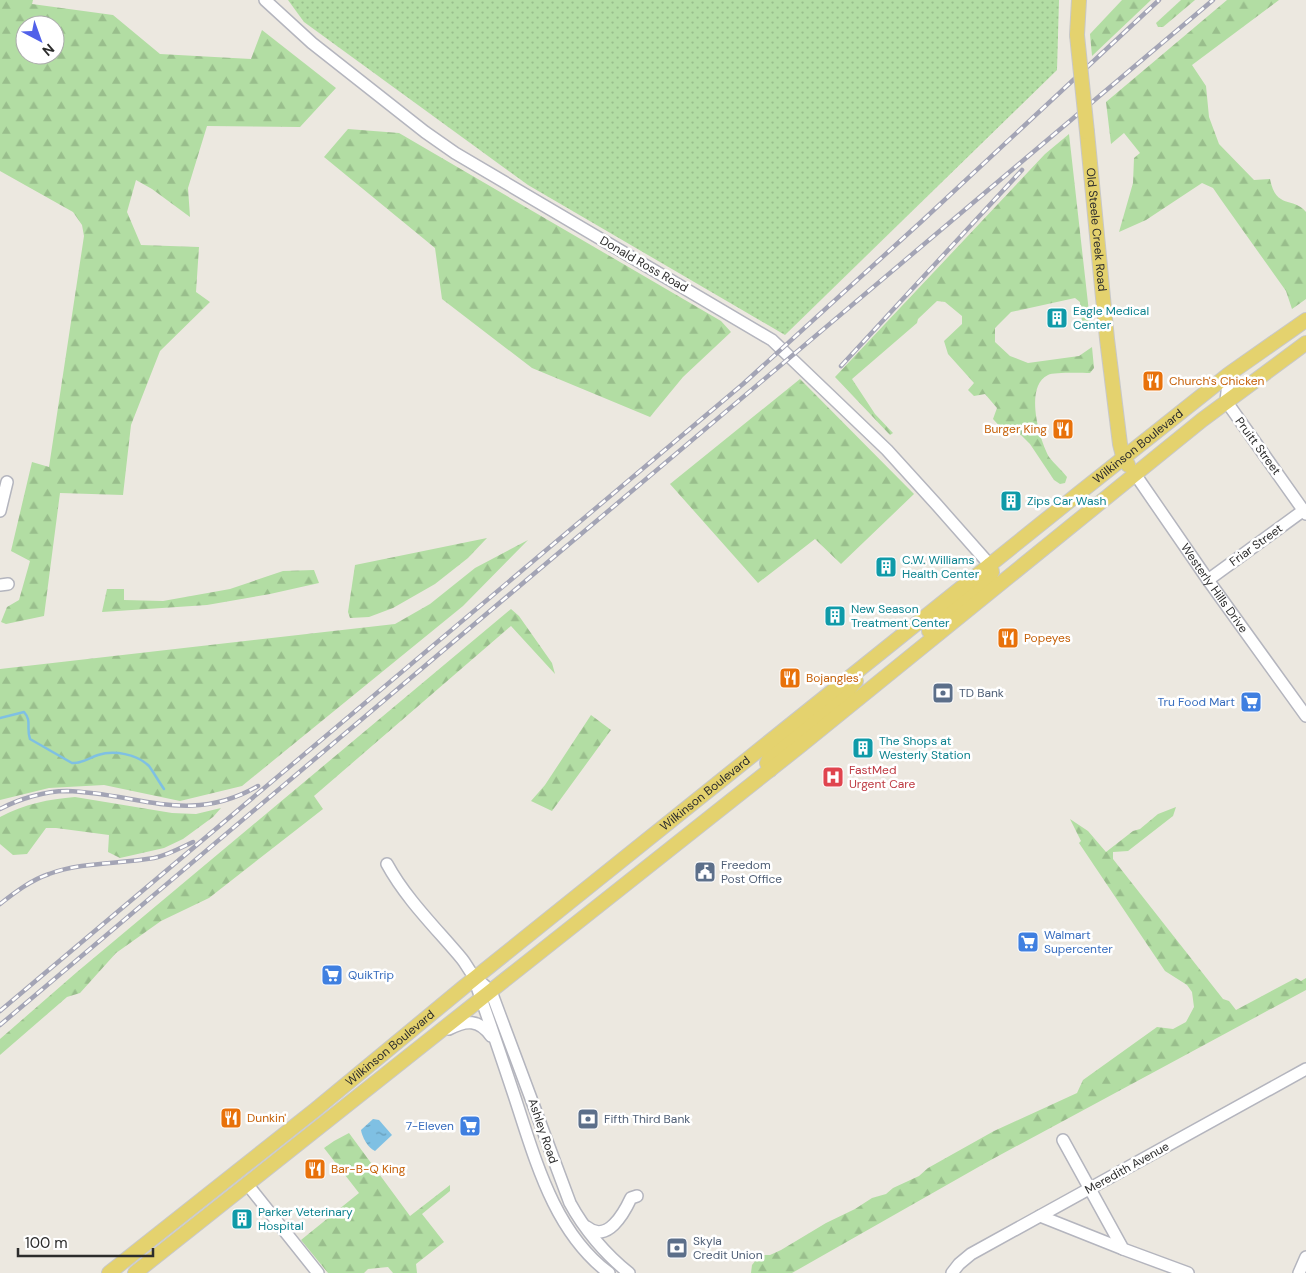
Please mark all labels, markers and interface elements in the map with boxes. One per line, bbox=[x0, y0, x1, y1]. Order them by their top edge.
north arrow bbox=[15, 15, 65, 65]
text: N bbox=[39, 40, 58, 60]
street label: Old Steele Creek Road bbox=[1082, 167, 1110, 292]
street label: Donald Ross Road bbox=[597, 232, 691, 296]
place label: Eagle Medical Center bbox=[1073, 303, 1149, 333]
building icon: Eagle Medical Center bbox=[1045, 306, 1069, 330]
restaurant icon: Church's Chicken bbox=[1141, 369, 1165, 393]
place label: Church's Chicken bbox=[1169, 373, 1265, 389]
street label: Wilkinson Boulevard bbox=[1090, 405, 1187, 487]
street label: Pruitt Street bbox=[1232, 414, 1285, 478]
restaurant icon: Burger King bbox=[1051, 417, 1075, 441]
place label: Burger King bbox=[984, 421, 1047, 437]
building icon: Zips Car Wash bbox=[999, 489, 1023, 513]
place label: Zips Car Wash bbox=[1027, 493, 1106, 509]
street label: Friar Street bbox=[1226, 520, 1286, 570]
street label: Westerly Hills Drive bbox=[1177, 540, 1252, 636]
place label: C.W. Williams Health Center bbox=[902, 552, 980, 582]
building icon: C.W. Williams Health Center bbox=[874, 555, 898, 579]
place label: New Season Treatment Center bbox=[851, 601, 950, 631]
building icon: New Season Treatment Center bbox=[823, 604, 847, 628]
restaurant icon: Popeyes bbox=[996, 626, 1020, 650]
place label: Popeyes bbox=[1024, 630, 1071, 646]
restaurant icon: Bojangles' bbox=[778, 666, 802, 690]
place label: Bojangles' bbox=[806, 670, 861, 686]
bank icon: TD Bank bbox=[931, 681, 955, 705]
place label: TD Bank bbox=[959, 685, 1004, 701]
supermarket icon: Tru Food Mart bbox=[1239, 690, 1263, 714]
place label: Tru Food Mart bbox=[1158, 694, 1235, 710]
place label: The Shops at Westerly Station bbox=[879, 733, 971, 763]
building icon: The Shops at Westerly Station bbox=[851, 736, 875, 760]
street label: Wilkinson Boulevard bbox=[657, 752, 753, 834]
place label: FastMed Urgent Care bbox=[849, 762, 916, 792]
hospital icon: FastMed Urgent Care bbox=[821, 765, 845, 789]
place label: Freedom Post Office bbox=[721, 857, 782, 887]
public building icon: Freedom Post Office bbox=[693, 860, 717, 884]
place label: Walmart Supercenter bbox=[1044, 927, 1113, 957]
supermarket icon: Walmart Supercenter bbox=[1016, 930, 1040, 954]
supermarket icon: QuikTrip bbox=[320, 963, 344, 987]
place label: QuikTrip bbox=[348, 967, 394, 983]
street label: Wilkinson Boulevard bbox=[342, 1006, 438, 1090]
street label: Ashley Road bbox=[524, 1096, 562, 1166]
restaurant icon: Dunkin' bbox=[219, 1106, 243, 1130]
bank icon: Fifth Third Bank bbox=[576, 1107, 600, 1131]
place label: Dunkin' bbox=[247, 1110, 286, 1126]
place label: Fifth Third Bank bbox=[604, 1111, 690, 1127]
supermarket icon: 7-Eleven bbox=[458, 1114, 482, 1138]
place label: 7-Eleven bbox=[406, 1118, 454, 1134]
street label: Meredith Avenue bbox=[1082, 1138, 1172, 1198]
restaurant icon: Bar-B-Q King bbox=[303, 1157, 327, 1181]
place label: Bar-B-Q King bbox=[331, 1161, 406, 1177]
place label: Parker Veterinary Hospital bbox=[258, 1204, 353, 1234]
building icon: Parker Veterinary Hospital bbox=[230, 1207, 254, 1231]
scale bar bbox=[18, 1226, 152, 1258]
text: 100 m bbox=[25, 1233, 68, 1253]
place label: Skyla Credit Union bbox=[693, 1233, 763, 1263]
bank icon: Skyla Credit Union bbox=[665, 1236, 689, 1260]

